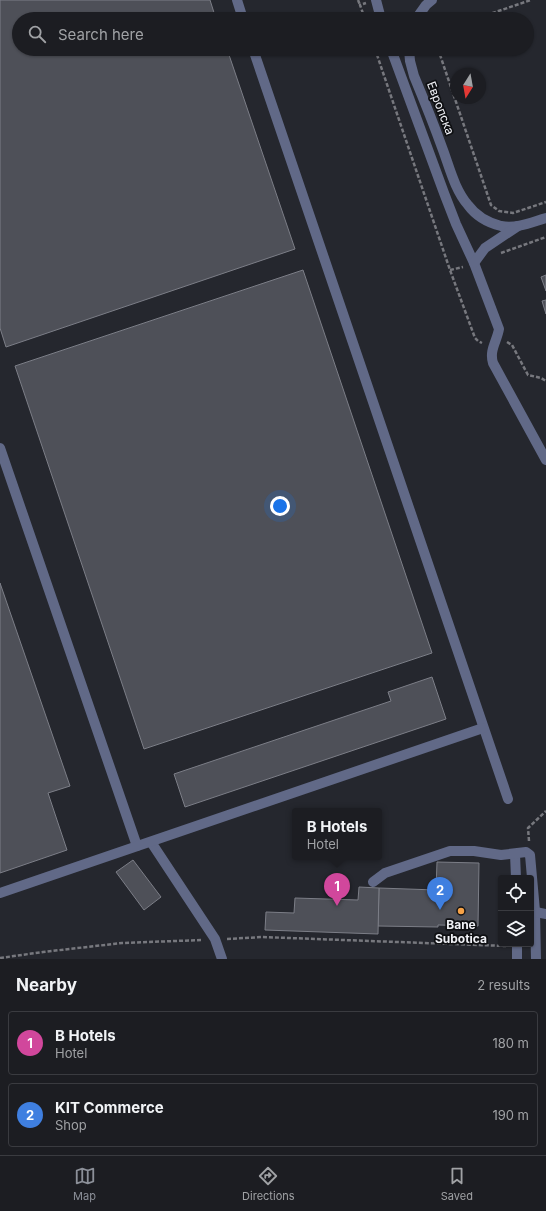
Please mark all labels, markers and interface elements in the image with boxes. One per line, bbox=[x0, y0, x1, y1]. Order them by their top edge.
search box bbox=[12, 12, 534, 56]
icon: search bbox=[26, 23, 48, 45]
text: Search here bbox=[58, 25, 144, 44]
north arrow bbox=[450, 68, 486, 104]
street label: Европска bbox=[424, 79, 458, 137]
your location bbox=[270, 496, 290, 516]
popup bbox=[292, 808, 382, 860]
text: B Hotels bbox=[307, 817, 367, 836]
text: Hotel bbox=[307, 836, 339, 852]
pin: 1 bbox=[324, 873, 350, 906]
map controls bbox=[498, 875, 534, 947]
button: locate bbox=[498, 875, 534, 911]
pin: 2 bbox=[427, 877, 453, 910]
marker: Bane Subotica bbox=[456, 906, 466, 916]
button: layers bbox=[498, 911, 534, 947]
place label: Bane Subotica bbox=[435, 917, 487, 946]
text: Nearby bbox=[16, 975, 77, 995]
text: 2 results bbox=[477, 977, 530, 993]
text: B Hotels bbox=[55, 1026, 116, 1045]
text: 1 bbox=[27, 1035, 33, 1051]
text: 180 m bbox=[492, 1035, 529, 1051]
text: Hotel bbox=[55, 1045, 87, 1061]
text: KIT Commerce bbox=[55, 1098, 164, 1117]
text: 2 bbox=[26, 1107, 34, 1123]
text: 190 m bbox=[492, 1107, 529, 1123]
text: Shop bbox=[55, 1117, 87, 1133]
tab: Map bbox=[73, 1165, 96, 1203]
tab: Directions bbox=[242, 1165, 295, 1203]
tab: Saved bbox=[441, 1165, 473, 1203]

